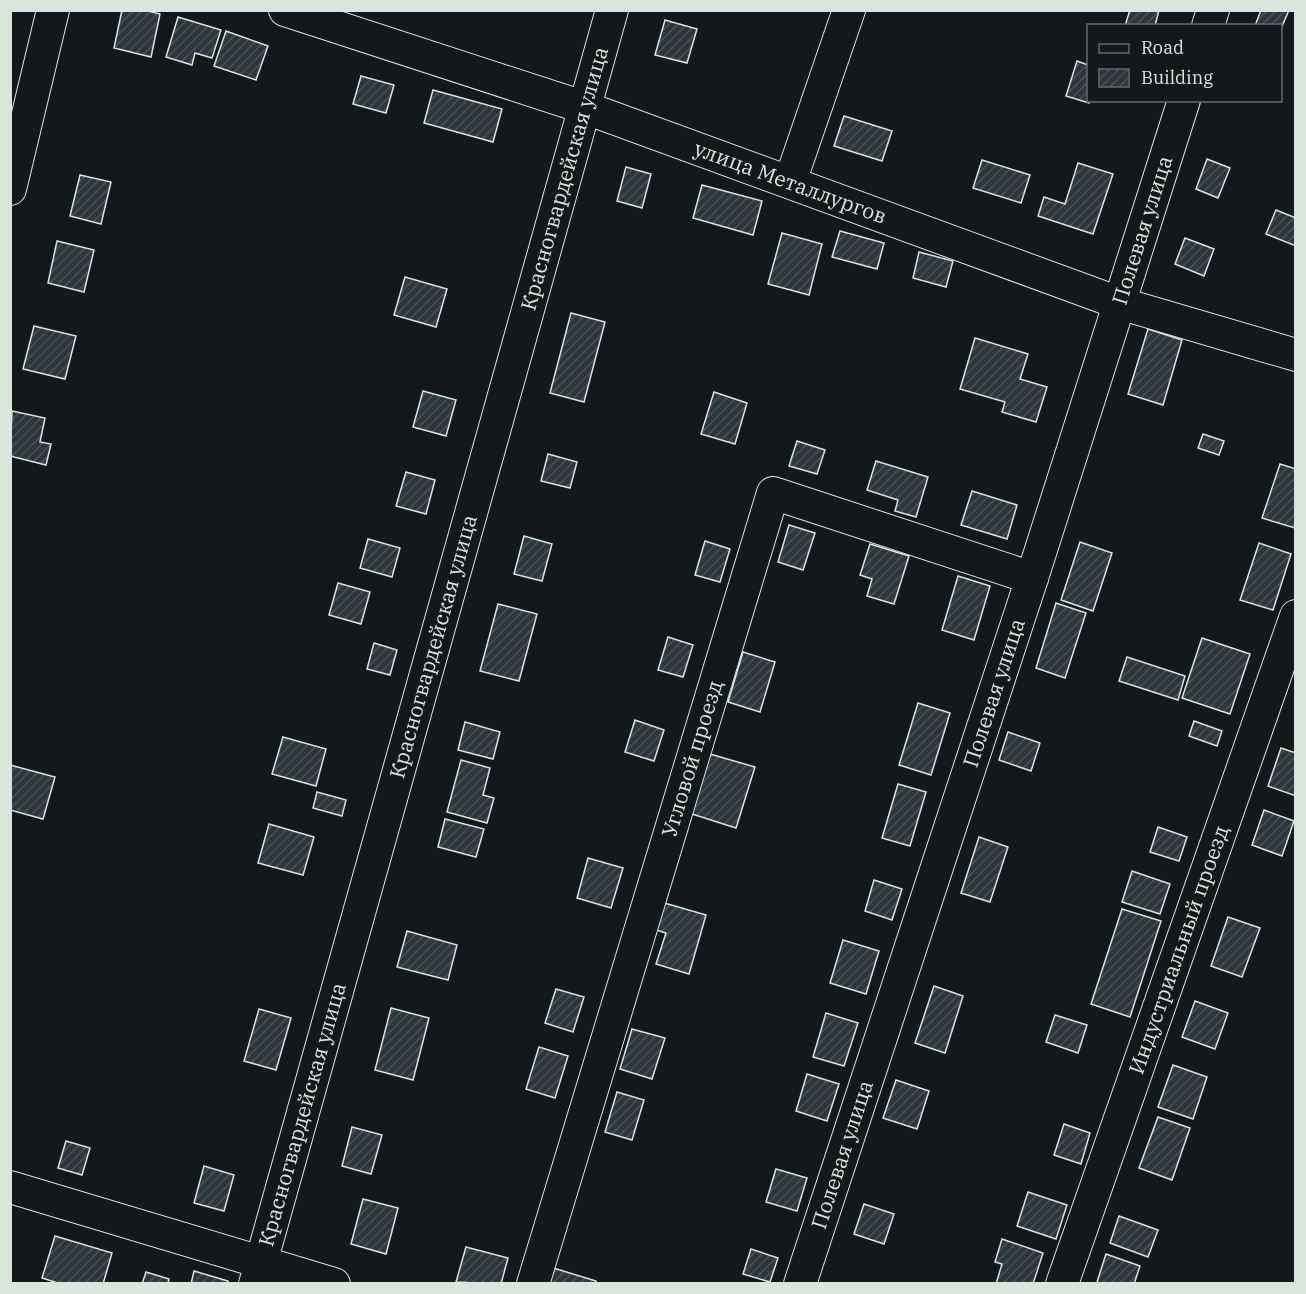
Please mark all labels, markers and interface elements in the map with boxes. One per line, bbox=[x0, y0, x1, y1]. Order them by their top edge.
legend bbox=[1087, 24, 1282, 102]
text: Road bbox=[1141, 36, 1184, 59]
street label: Красногвардейская улица bbox=[514, 43, 614, 313]
text: Building bbox=[1141, 66, 1213, 89]
street label: улица Металлургов bbox=[691, 134, 891, 230]
street label: Полевая улица bbox=[1105, 152, 1178, 308]
street label: Красногвардейская улица bbox=[382, 511, 483, 781]
street label: Полевая улица bbox=[956, 615, 1031, 771]
street label: Угловой проезд bbox=[654, 676, 728, 840]
street label: Индустриальный проезд bbox=[1122, 821, 1235, 1078]
street label: Красногвардейская улица bbox=[251, 979, 352, 1249]
street label: Полевая улица bbox=[804, 1077, 879, 1232]

